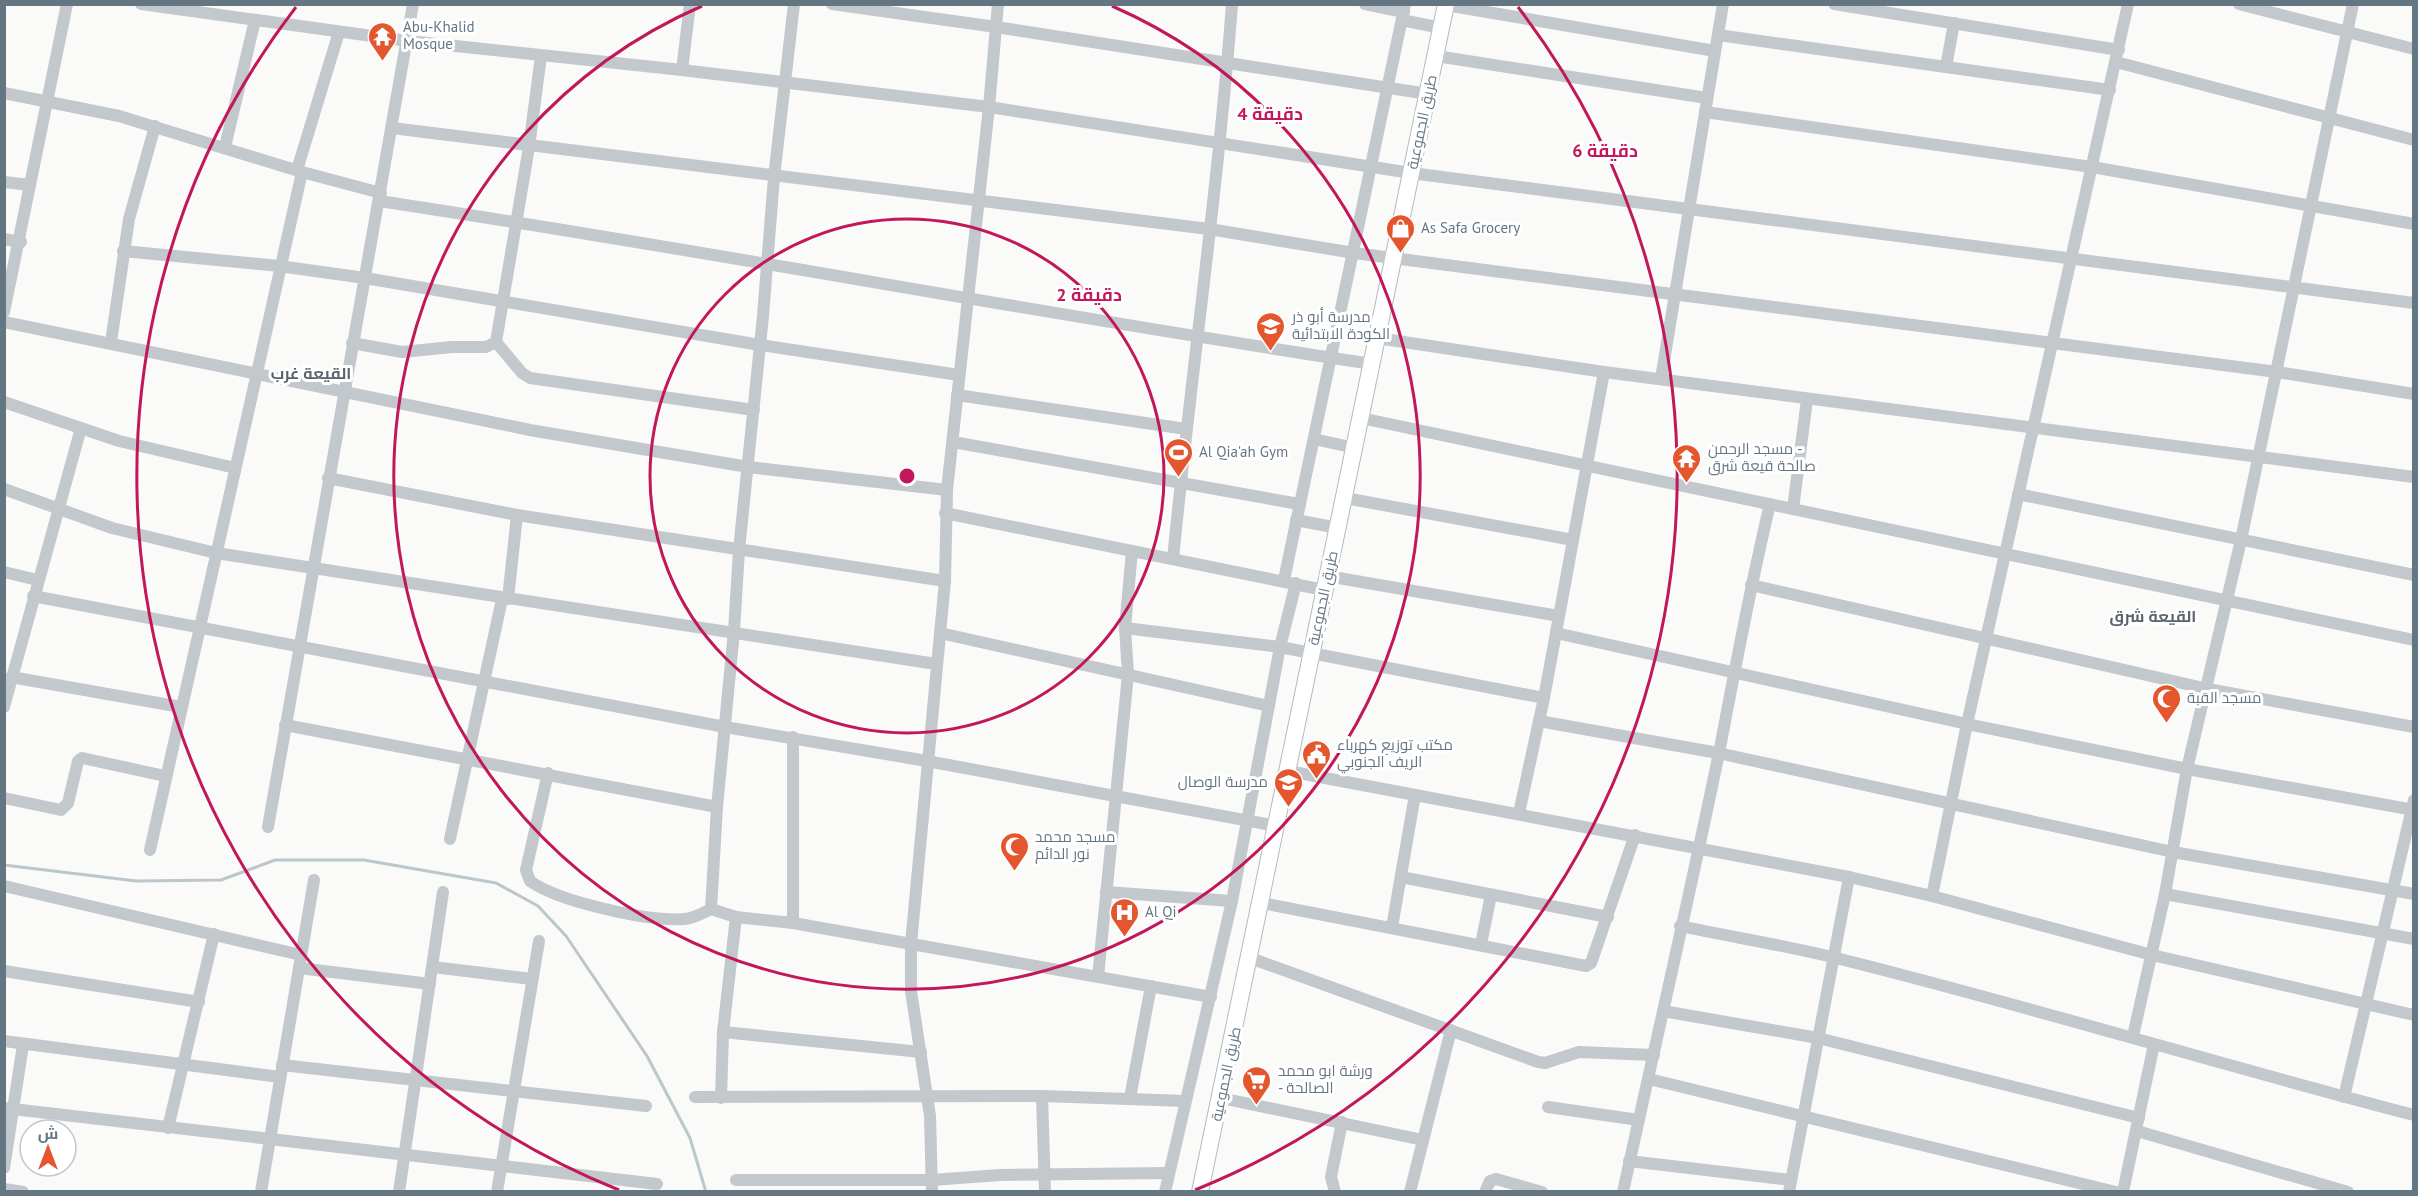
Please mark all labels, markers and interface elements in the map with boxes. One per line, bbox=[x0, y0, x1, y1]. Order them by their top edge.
place label: Abu-Khalid Mosque bbox=[403, 17, 475, 53]
temple icon: Abu-Khalid Mosque bbox=[366, 20, 398, 62]
street label: طريق الجموعية bbox=[1402, 73, 1442, 171]
text: 4 دقيقة bbox=[1237, 102, 1303, 125]
text: 6 دقيقة bbox=[1572, 139, 1638, 162]
shop icon: As Safa Grocery bbox=[1384, 212, 1416, 254]
place label: As Safa Grocery bbox=[1421, 218, 1520, 237]
text: 2 دقيقة bbox=[1056, 283, 1122, 306]
place label: مدرسة أبو ذر الكودة الابتدائية bbox=[1291, 307, 1390, 343]
school or university icon: مدرسة أبو ذر الكودة الابتدائية bbox=[1255, 310, 1287, 352]
district label: القيعة غرب bbox=[271, 363, 351, 383]
sports icon: Al Qia'ah Gym bbox=[1162, 436, 1194, 478]
place label: مسجد الرحمن - صالحة قيعة شرق bbox=[1708, 439, 1816, 476]
place label: Al Qia'ah Gym bbox=[1199, 442, 1288, 461]
temple icon: مسجد الرحمن - صالحة قيعة شرق bbox=[1671, 442, 1703, 484]
centre of rings bbox=[897, 466, 917, 486]
street label: طريق الجموعية bbox=[1303, 549, 1343, 647]
district label: القيعة شرق bbox=[2110, 606, 2196, 626]
mosque icon: مسجد القبة bbox=[2150, 682, 2182, 724]
place label: مسجد القبة bbox=[2187, 688, 2261, 707]
place label: مكتب توزيع كهرباء الريف الجنوبي bbox=[1337, 735, 1453, 774]
public building icon: مكتب توزيع كهرباء الريف الجنوبي bbox=[1300, 738, 1332, 780]
school or university icon: مدرسة الوصال bbox=[1273, 766, 1305, 808]
place label: مدرسة الوصال bbox=[1178, 772, 1268, 791]
place label: مسجد محمد نور الدائم bbox=[1035, 827, 1115, 864]
mosque icon: مسجد محمد نور الدائم bbox=[998, 830, 1030, 872]
hospital icon: Al Qi bbox=[1108, 896, 1140, 938]
place label: Al Qi bbox=[1145, 902, 1176, 921]
street label: طريق الجموعية bbox=[1206, 1025, 1246, 1123]
place label: ورشة ابو محمد - الصالحة bbox=[1278, 1061, 1373, 1097]
supermarket icon: ورشة ابو محمد - الصالحة bbox=[1241, 1064, 1273, 1106]
north arrow bbox=[18, 1118, 78, 1178]
text: ش bbox=[38, 1123, 58, 1143]

